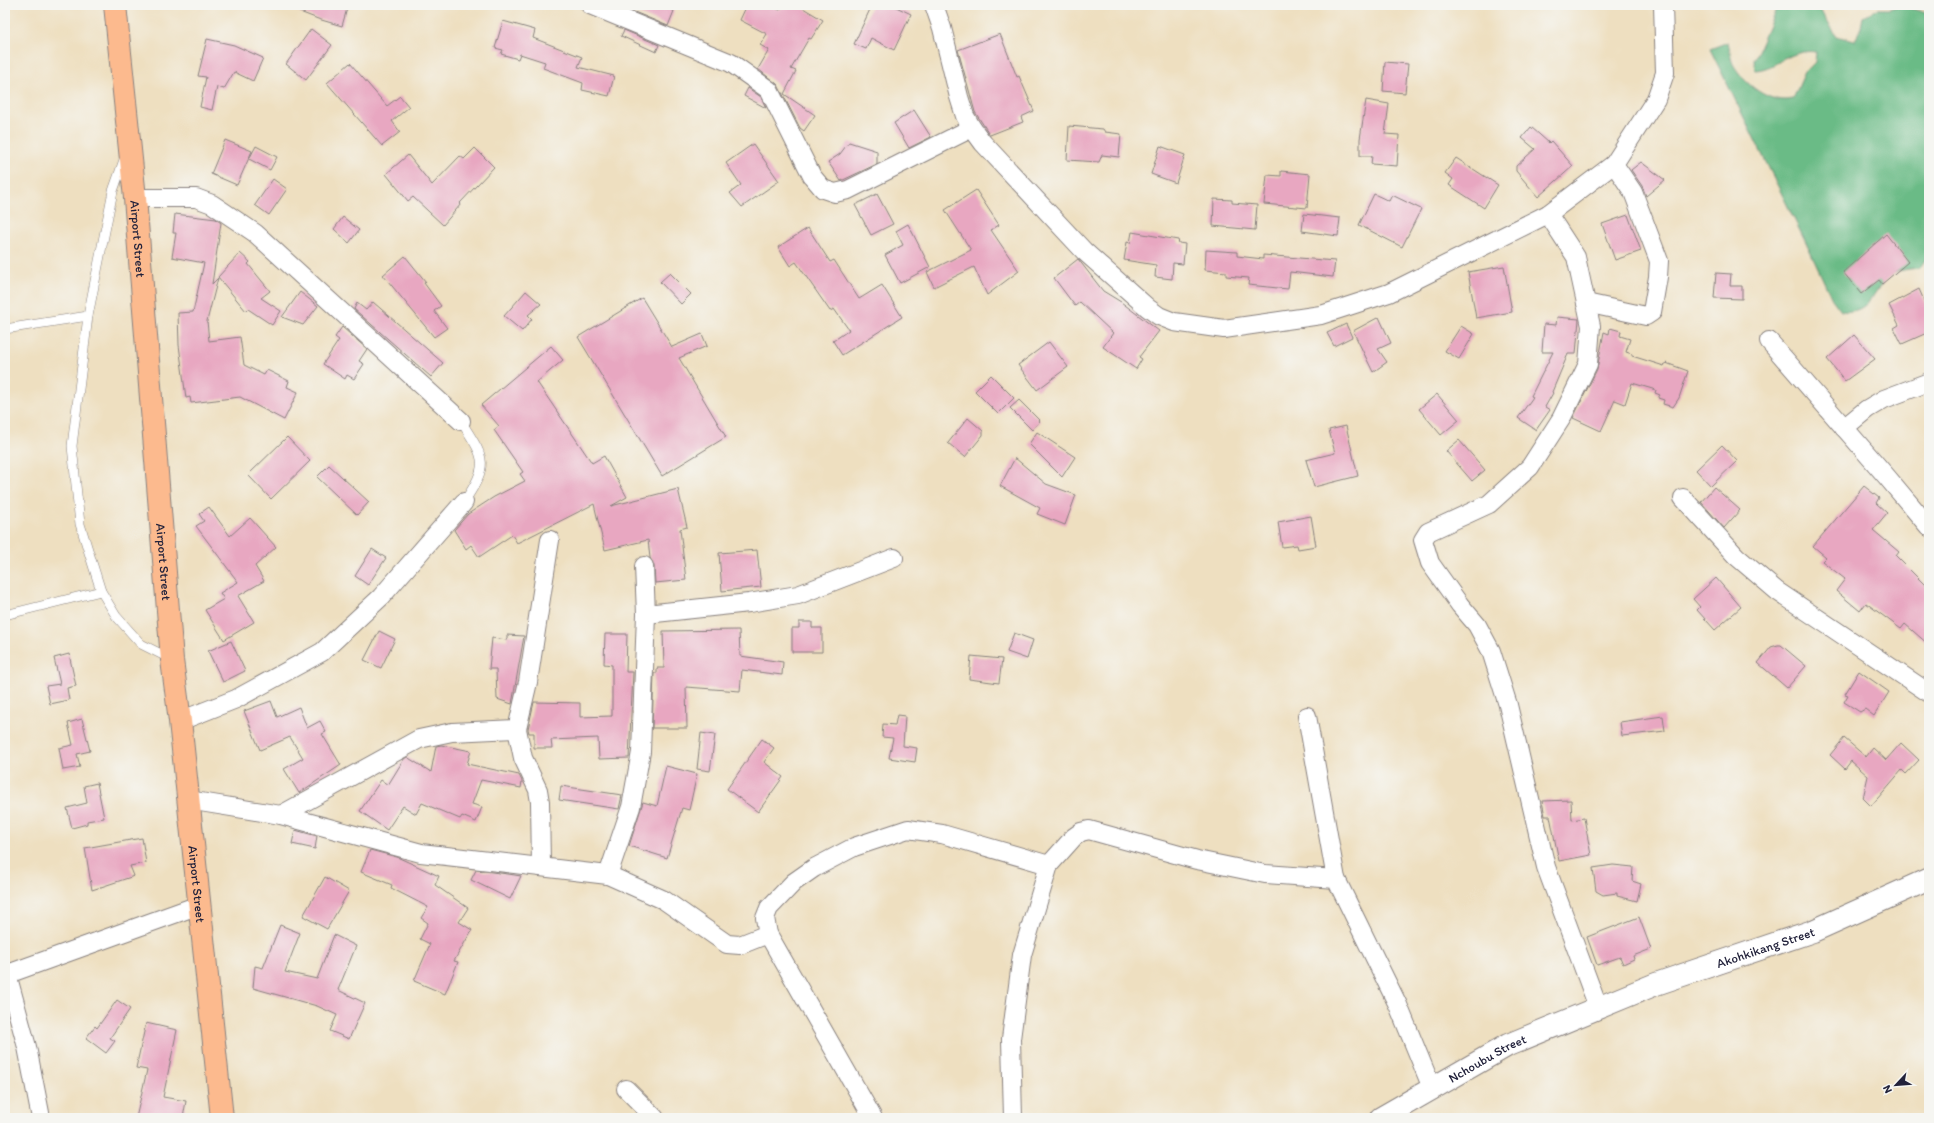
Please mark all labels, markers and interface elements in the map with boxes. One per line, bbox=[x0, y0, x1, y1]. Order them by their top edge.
street label: Airport Street bbox=[127, 200, 148, 278]
street label: Airport Street bbox=[153, 523, 174, 601]
street label: Airport Street bbox=[185, 845, 208, 924]
street label: Akohkikang Street bbox=[1714, 924, 1817, 971]
street label: Nchoubu Street bbox=[1446, 1031, 1529, 1086]
north arrow bbox=[1876, 1065, 1916, 1105]
text: N bbox=[1880, 1083, 1895, 1095]

